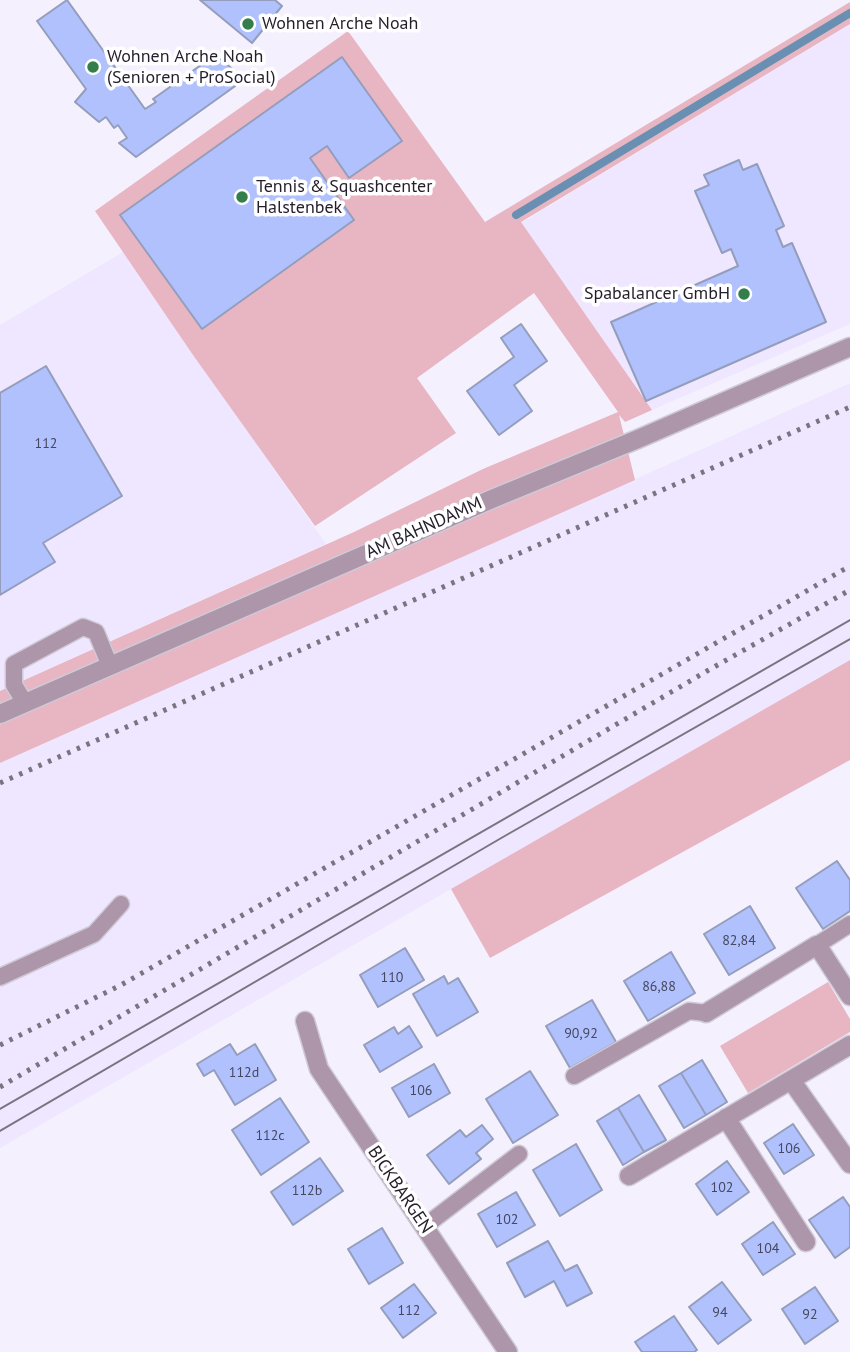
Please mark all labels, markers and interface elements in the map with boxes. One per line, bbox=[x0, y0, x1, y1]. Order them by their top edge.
place label: Wohnen Arche Noah bbox=[262, 13, 418, 35]
marker: Wohnen Arche Noah bbox=[240, 16, 256, 32]
place label: Wohnen Arche Noah (Senioren + ProSocial) bbox=[107, 46, 275, 88]
marker: Wohnen Arche Noah (Senioren + ProSocial) bbox=[85, 59, 101, 75]
place label: Tennis & Squashcenter Halstenbek bbox=[256, 176, 432, 218]
marker: Tennis & Squashcenter Halstenbek bbox=[234, 189, 250, 205]
place label: Spabalancer GmbH bbox=[584, 283, 730, 305]
marker: Spabalancer GmbH bbox=[736, 286, 752, 302]
house number: 112 bbox=[35, 436, 57, 452]
street label: AM BAHNDAMM bbox=[362, 493, 486, 563]
house number: 82,84 bbox=[722, 933, 756, 949]
house number: 110 bbox=[381, 970, 403, 986]
house number: 86,88 bbox=[642, 979, 676, 995]
house number: 90,92 bbox=[564, 1026, 598, 1042]
house number: 112d bbox=[229, 1065, 259, 1081]
house number: 106 bbox=[410, 1083, 432, 1099]
house number: 112c bbox=[255, 1128, 285, 1144]
house number: 106 bbox=[778, 1141, 800, 1157]
street label: BICKBARGEN bbox=[363, 1142, 437, 1238]
house number: 102 bbox=[711, 1180, 733, 1196]
house number: 112b bbox=[292, 1183, 322, 1199]
house number: 102 bbox=[496, 1212, 518, 1228]
house number: 104 bbox=[757, 1241, 779, 1257]
house number: 112 bbox=[398, 1303, 420, 1319]
house number: 94 bbox=[712, 1305, 728, 1321]
house number: 92 bbox=[802, 1307, 818, 1323]

